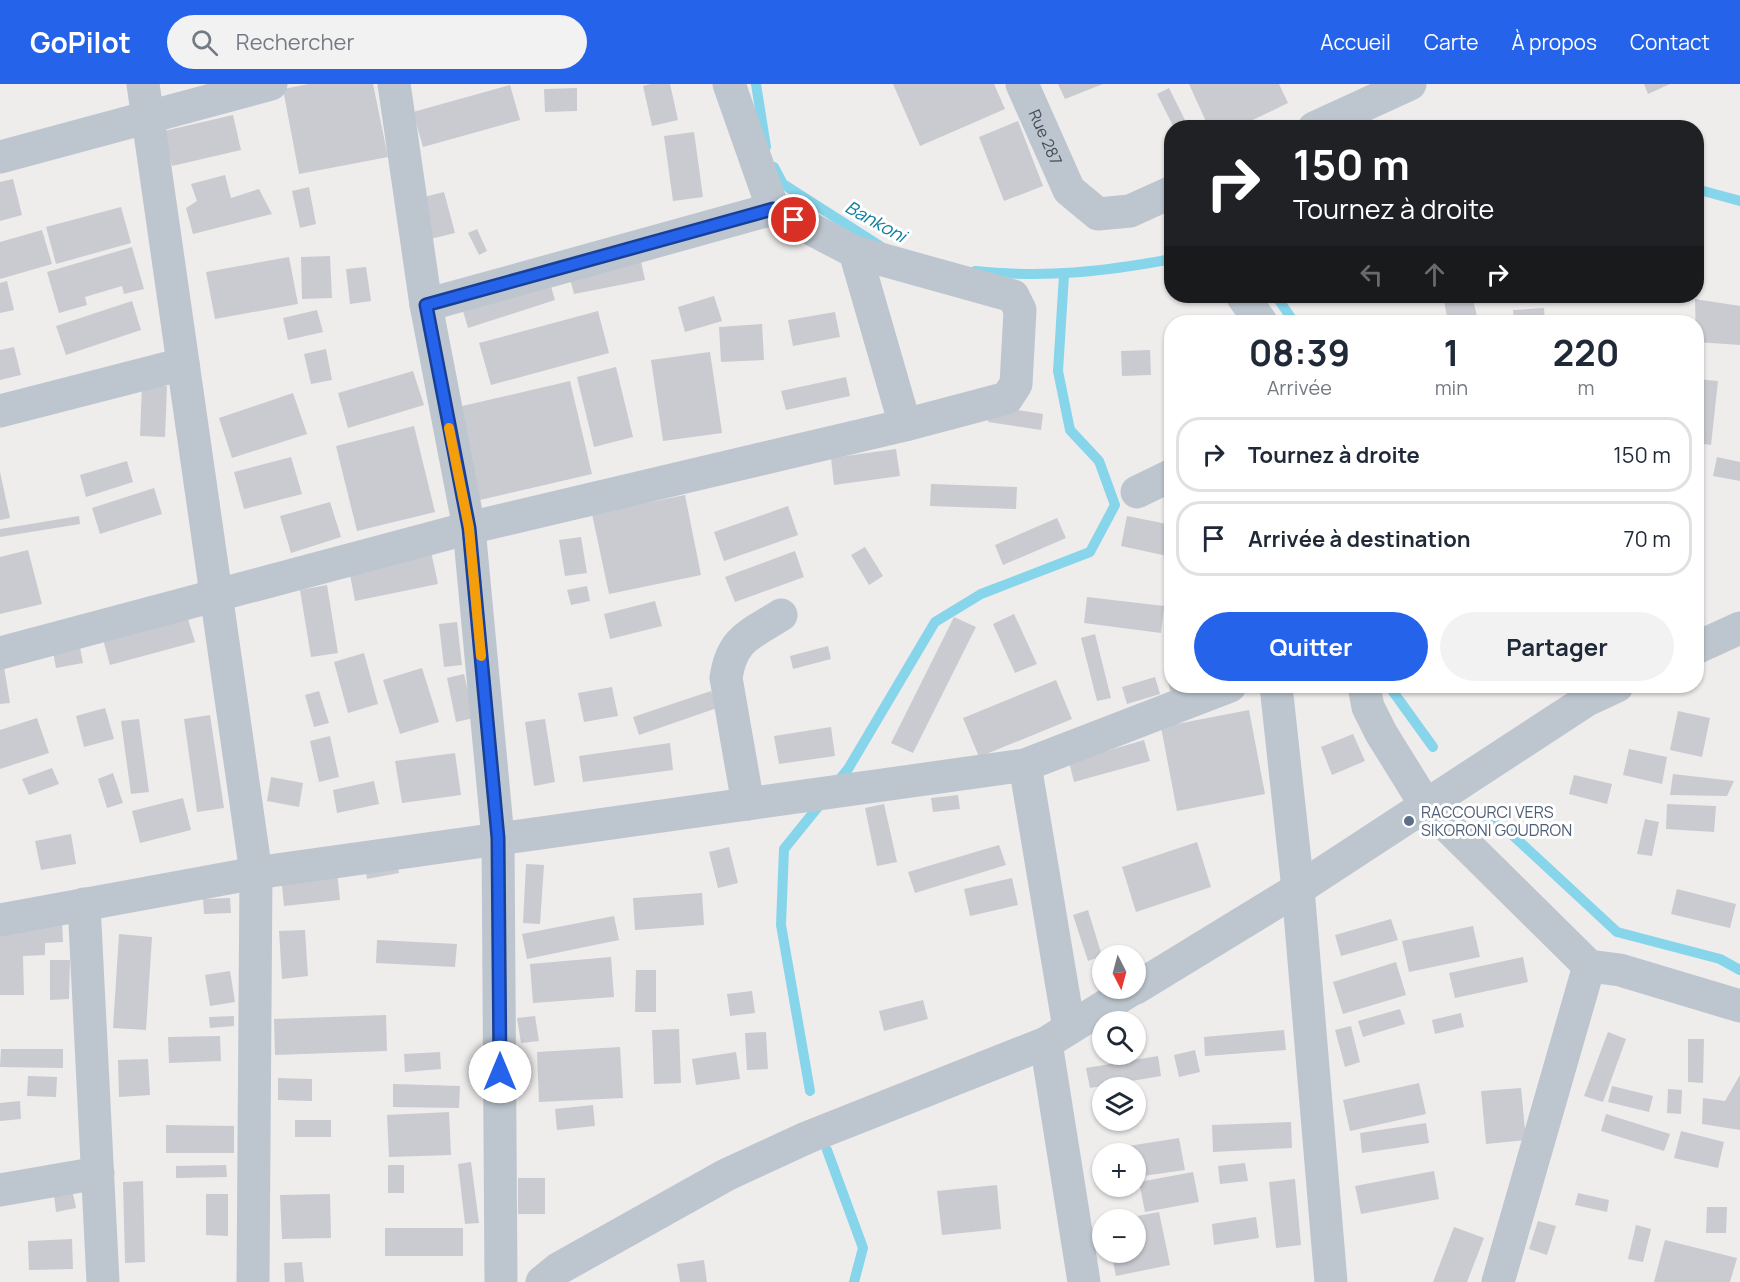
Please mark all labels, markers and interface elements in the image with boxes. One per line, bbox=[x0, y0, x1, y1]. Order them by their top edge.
search box bbox=[167, 15, 587, 69]
text: GoPilot bbox=[30, 23, 131, 61]
icon: search bbox=[188, 26, 221, 59]
text: Rechercher bbox=[236, 27, 354, 57]
text: Accueil bbox=[1320, 28, 1391, 56]
text: Carte bbox=[1424, 28, 1478, 56]
text: À propos bbox=[1511, 28, 1597, 56]
text: Contact bbox=[1630, 28, 1710, 56]
street label: Rue 287 bbox=[1024, 106, 1067, 168]
text: 150 m bbox=[1293, 135, 1410, 193]
icon: right bbox=[1194, 144, 1272, 222]
text: Tournez à droite bbox=[1293, 190, 1494, 227]
pin bbox=[768, 194, 819, 245]
water label: Bankoni bbox=[841, 195, 913, 249]
icon: arrive bbox=[777, 203, 810, 236]
icon: left bbox=[1355, 258, 1388, 291]
icon: ahead bbox=[1418, 258, 1451, 291]
icon: right bbox=[1481, 258, 1514, 291]
text: 08:39 bbox=[1249, 328, 1350, 377]
text: 1 bbox=[1444, 328, 1459, 377]
text: 220 bbox=[1553, 328, 1619, 377]
text: Arrivée bbox=[1267, 374, 1332, 401]
text: min bbox=[1435, 374, 1468, 401]
text: m bbox=[1578, 374, 1595, 401]
icon: right bbox=[1197, 438, 1230, 471]
text: Tournez à droite bbox=[1248, 440, 1420, 470]
text: 150 m bbox=[1613, 440, 1671, 470]
icon: arrive bbox=[1197, 522, 1230, 555]
text: Arrivée à destination bbox=[1248, 524, 1471, 554]
text: 70 m bbox=[1623, 524, 1671, 554]
button: Quitter bbox=[1194, 612, 1428, 681]
button: Partager bbox=[1440, 612, 1674, 681]
place label: RACCOURCI VERS SIKORONI GOUDRON bbox=[1421, 801, 1572, 841]
marker: RACCOURCI VERS SIKORONI GOUDRON bbox=[1402, 814, 1416, 828]
north arrow bbox=[1092, 945, 1146, 999]
map controls bbox=[1092, 945, 1146, 1263]
button: search bbox=[1092, 1011, 1146, 1065]
position arrow bbox=[468, 1040, 532, 1104]
button: layers bbox=[1092, 1077, 1146, 1131]
button: + bbox=[1092, 1143, 1146, 1197]
button: − bbox=[1092, 1209, 1146, 1263]

